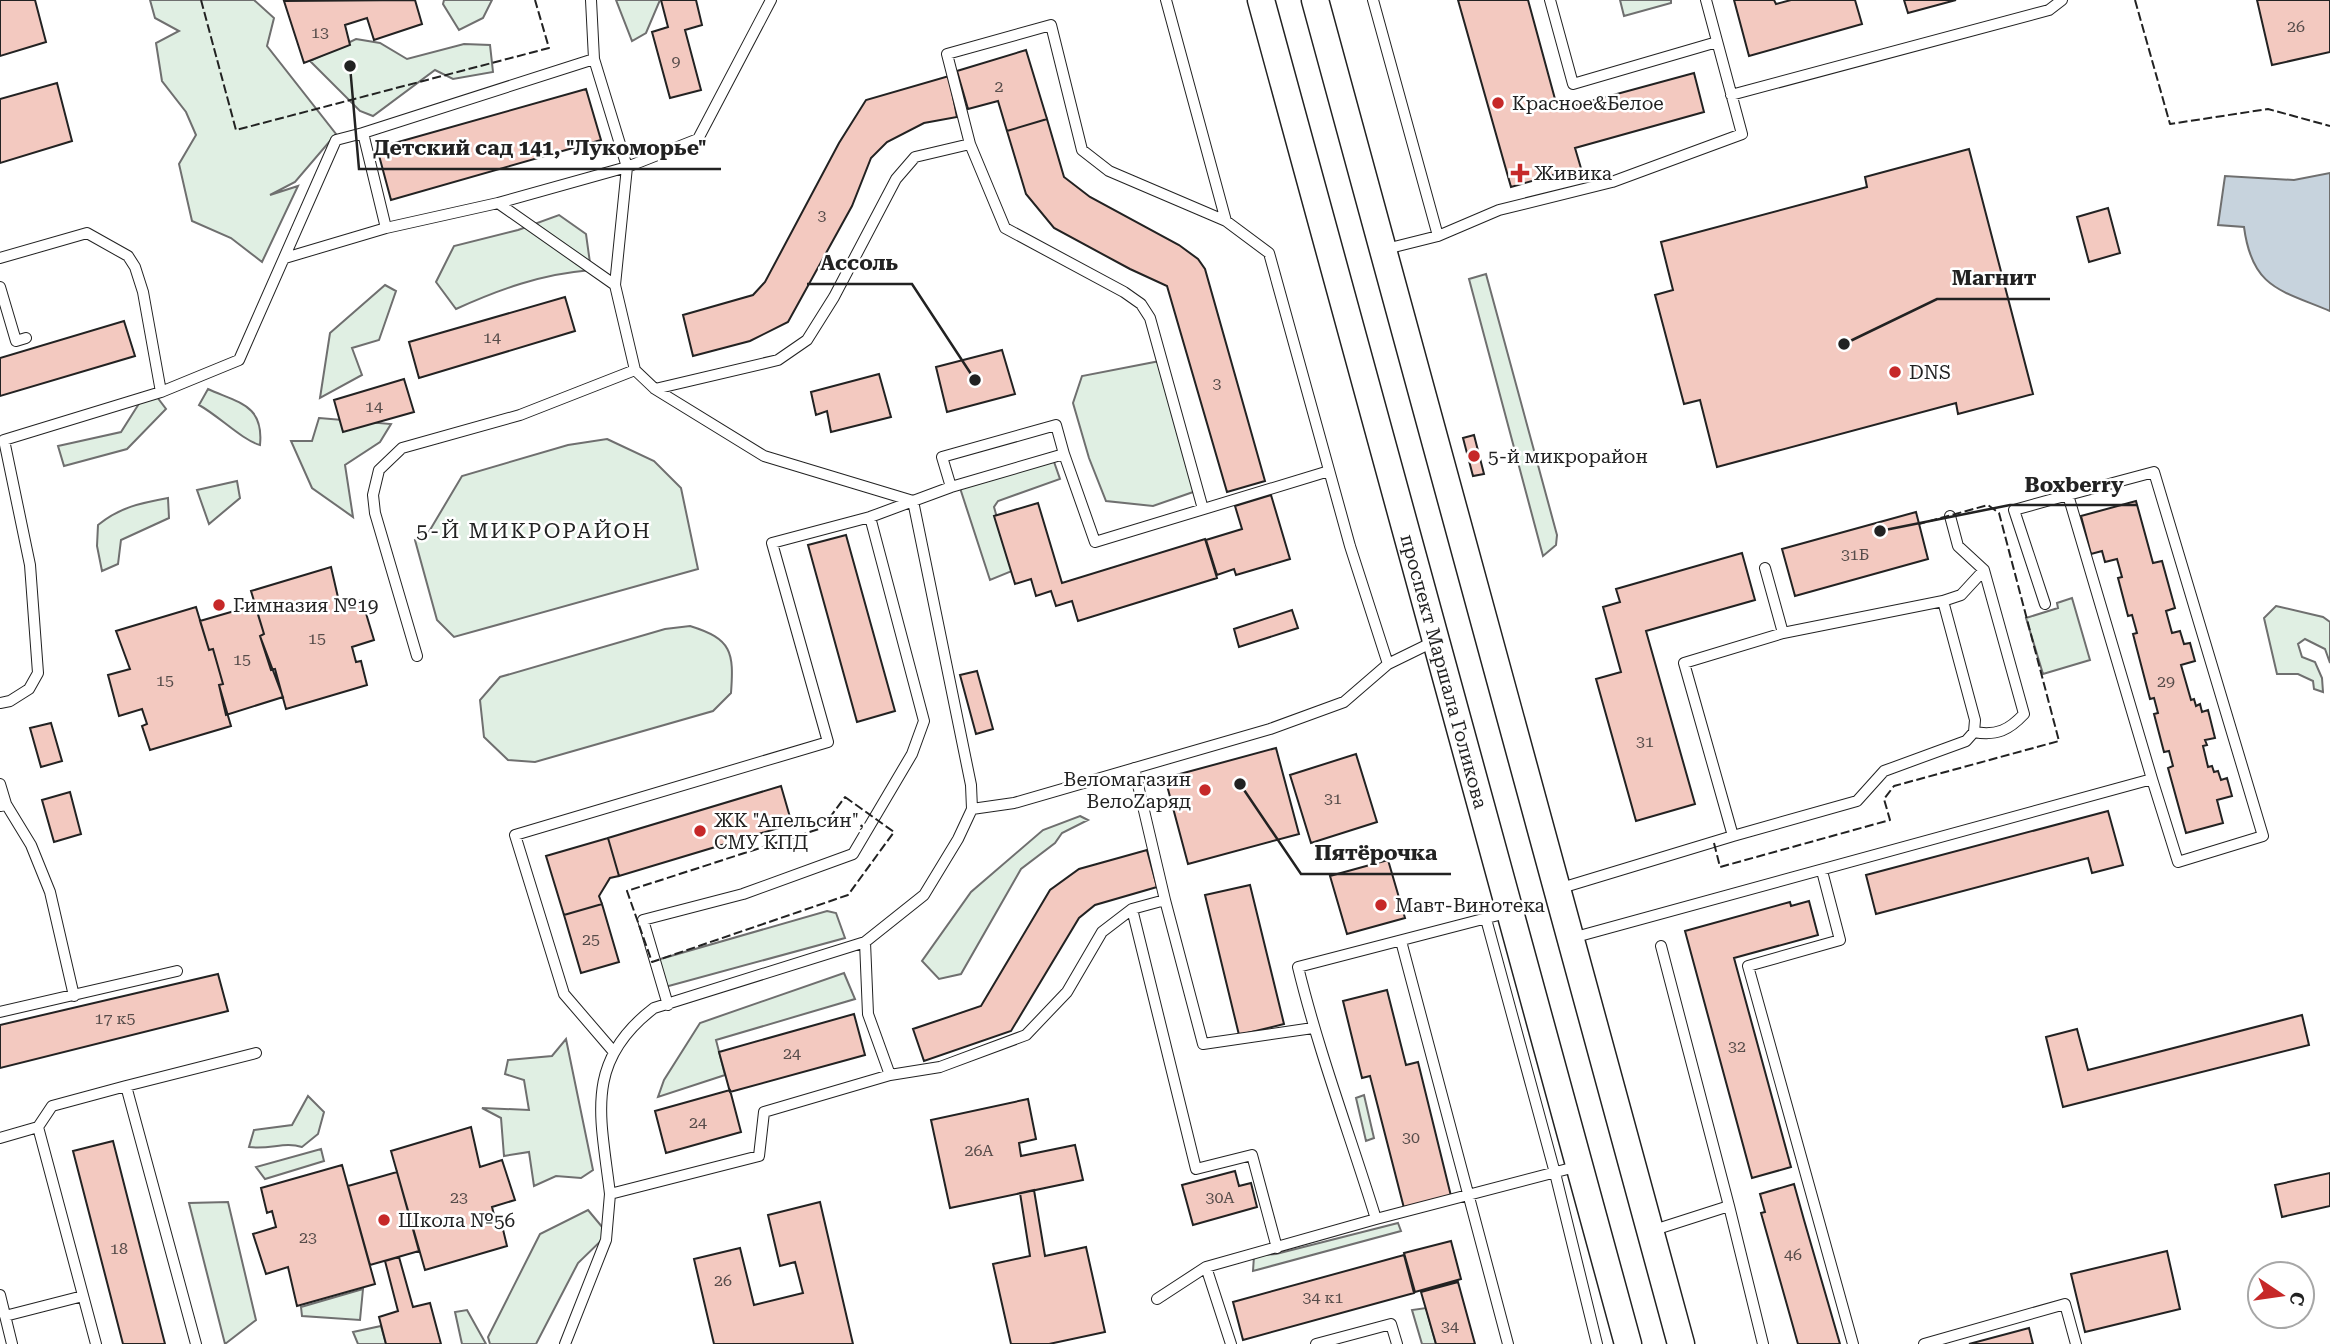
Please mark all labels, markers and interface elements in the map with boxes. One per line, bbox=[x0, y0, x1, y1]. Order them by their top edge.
house number: 26 bbox=[2287, 17, 2305, 36]
house number: 13 bbox=[311, 23, 329, 42]
house number: 9 bbox=[672, 52, 681, 71]
house number: 2 bbox=[995, 77, 1004, 96]
place label: Красное&Белое bbox=[1512, 92, 1664, 115]
marker: Красное&Белое bbox=[1490, 95, 1506, 111]
callout: Детский сад 141, "Лукоморье" bbox=[359, 127, 721, 169]
text: Детский сад 141, "Лукоморье" bbox=[373, 136, 707, 160]
place label: Живика bbox=[1534, 162, 1613, 185]
marker: Живика bbox=[1512, 165, 1528, 181]
house number: 3 bbox=[818, 206, 827, 225]
callout: Ассоль bbox=[807, 242, 912, 284]
text: Ассоль bbox=[820, 251, 899, 275]
callout: Магнит bbox=[1937, 257, 2050, 299]
text: Магнит bbox=[1952, 266, 2037, 290]
house number: 14 bbox=[483, 328, 501, 347]
place label: DNS bbox=[1909, 361, 1951, 384]
marker: DNS bbox=[1887, 364, 1903, 380]
house number: 3 bbox=[1213, 374, 1222, 393]
house number: 14 bbox=[365, 397, 383, 416]
place label: 5-й микрорайон bbox=[1488, 445, 1648, 468]
marker: 5-й микрорайон bbox=[1466, 448, 1482, 464]
callout: Boxberry bbox=[2010, 463, 2137, 505]
text: Boxberry bbox=[2024, 473, 2124, 497]
district label: 5-Й МИКРОРАЙОН bbox=[416, 519, 652, 543]
street label: проспект Маршала Голикова bbox=[1396, 532, 1493, 812]
house number: 31Б bbox=[1841, 545, 1869, 564]
place label: Гимназия №19 bbox=[233, 594, 378, 617]
marker: Гимназия №19 bbox=[211, 597, 227, 613]
house number: 15 bbox=[308, 629, 326, 648]
house number: 15 bbox=[233, 650, 251, 669]
house number: 15 bbox=[156, 671, 174, 690]
house number: 29 bbox=[2157, 672, 2175, 691]
house number: 31 bbox=[1636, 732, 1654, 751]
place label: Веломагазин ВелоZаряд bbox=[1064, 768, 1191, 813]
marker: Веломагазин ВелоZаряд bbox=[1197, 782, 1213, 798]
house number: 31 bbox=[1324, 789, 1342, 808]
place label: ЖК "Апельсин", СМУ КПД bbox=[714, 809, 864, 854]
marker: ЖК "Апельсин", СМУ КПД bbox=[692, 823, 708, 839]
callout: Пятёрочка bbox=[1301, 832, 1451, 874]
text: Пятёрочка bbox=[1315, 841, 1438, 865]
place label: Мавт-Винотека bbox=[1395, 894, 1546, 917]
marker: Мавт-Винотека bbox=[1373, 897, 1389, 913]
house number: 25 bbox=[582, 930, 600, 949]
house number: 17 к5 bbox=[94, 1009, 136, 1028]
house number: 32 bbox=[1728, 1037, 1746, 1056]
house number: 24 bbox=[783, 1044, 801, 1063]
house number: 24 bbox=[689, 1113, 707, 1132]
house number: 30 bbox=[1402, 1128, 1420, 1147]
house number: 26А bbox=[964, 1141, 994, 1160]
house number: 23 bbox=[450, 1188, 468, 1207]
house number: 30А bbox=[1205, 1188, 1235, 1207]
place label: Школа №56 bbox=[398, 1209, 515, 1232]
marker: Школа №56 bbox=[376, 1212, 392, 1228]
house number: 23 bbox=[299, 1228, 317, 1247]
house number: 18 bbox=[110, 1239, 128, 1258]
house number: 46 bbox=[1784, 1245, 1802, 1264]
north arrow bbox=[2246, 1260, 2316, 1330]
house number: 26 bbox=[714, 1271, 732, 1290]
house number: 34 к1 bbox=[1302, 1288, 1344, 1307]
text: С bbox=[2284, 1290, 2310, 1308]
house number: 34 bbox=[1441, 1317, 1459, 1336]

